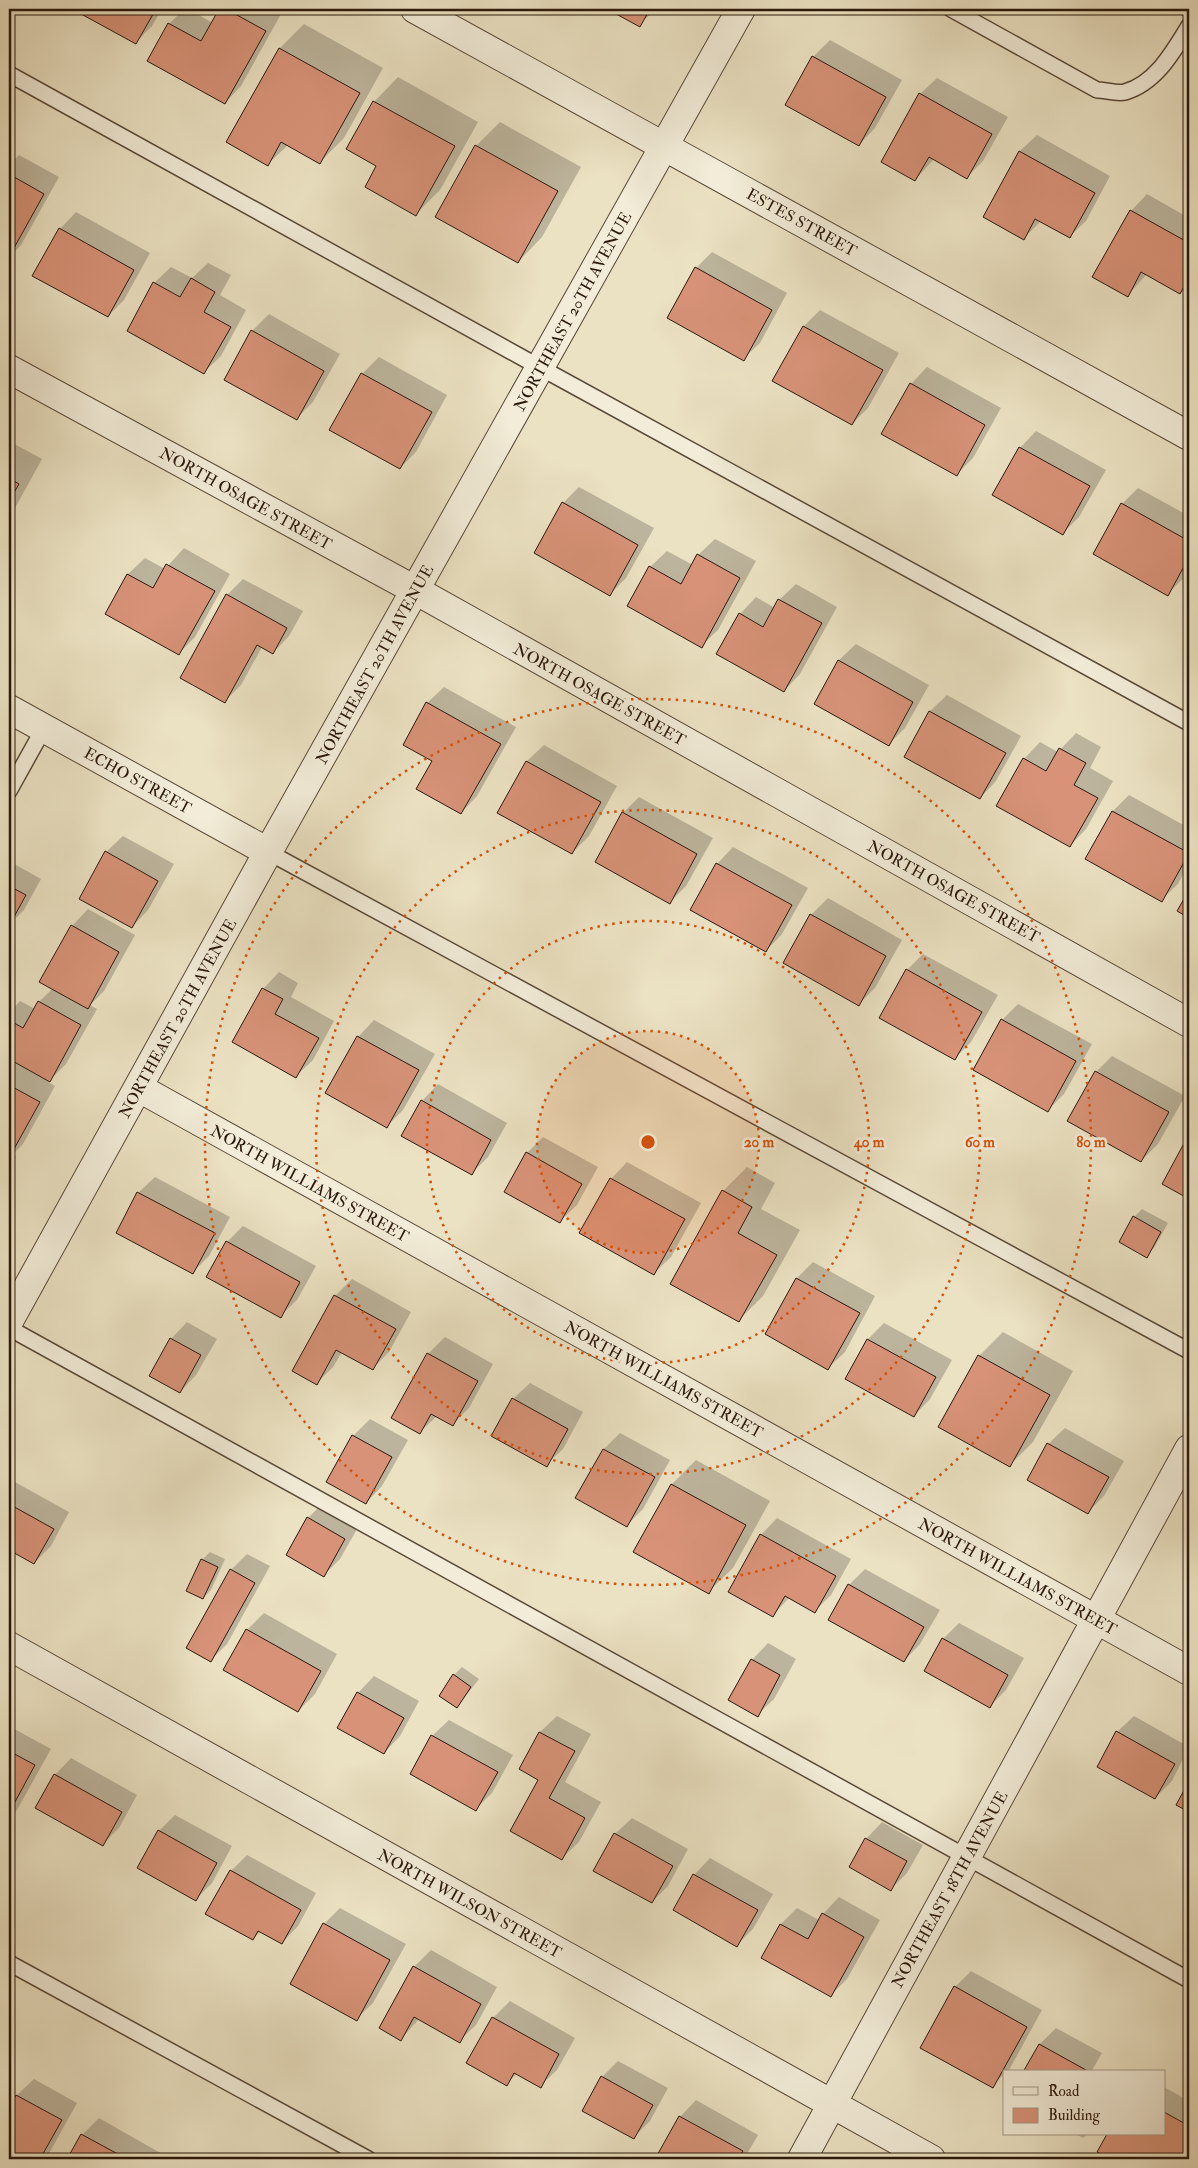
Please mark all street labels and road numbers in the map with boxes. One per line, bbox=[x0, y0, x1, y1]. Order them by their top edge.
street label: ESTES STREET bbox=[743, 184, 860, 262]
street label: NORTHEAST 20TH AVENUE bbox=[510, 208, 636, 415]
street label: NORTH OSAGE STREET bbox=[156, 443, 335, 555]
street label: NORTHEAST 20TH AVENUE bbox=[312, 561, 438, 768]
street label: NORTH OSAGE STREET bbox=[510, 639, 689, 751]
street label: ECHO STREET bbox=[80, 743, 195, 819]
street label: NORTH OSAGE STREET bbox=[864, 836, 1043, 948]
street label: NORTHEAST 20TH AVENUE bbox=[115, 915, 241, 1122]
street label: NORTH WILLIAMS STREET bbox=[207, 1121, 412, 1247]
street label: NORTH WILLIAMS STREET bbox=[561, 1317, 766, 1443]
street label: NORTH WILLIAMS STREET bbox=[915, 1514, 1120, 1640]
street label: NORTHEAST 18TH AVENUE bbox=[887, 1788, 1012, 1991]
street label: NORTH WILSON STREET bbox=[374, 1845, 565, 1963]

